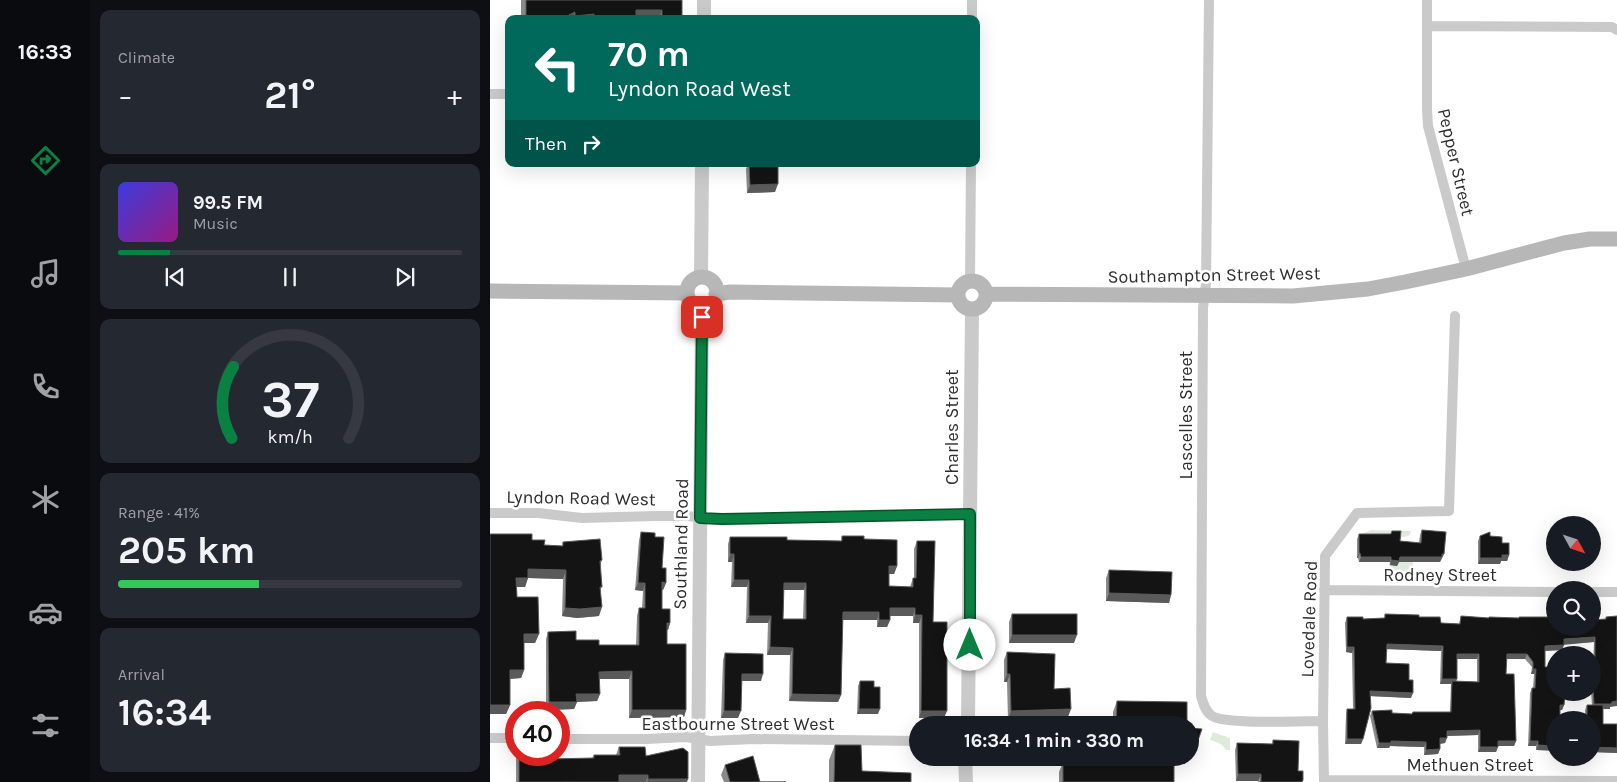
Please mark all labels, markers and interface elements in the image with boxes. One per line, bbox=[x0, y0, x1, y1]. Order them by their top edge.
text: 70 m bbox=[608, 34, 690, 75]
icon: left bbox=[525, 35, 590, 100]
text: 16:33 bbox=[18, 39, 72, 65]
text: Climate bbox=[118, 48, 175, 67]
text: 21° bbox=[264, 73, 316, 118]
text: Lyndon Road West bbox=[608, 76, 791, 102]
text: − bbox=[118, 79, 133, 112]
text: + bbox=[447, 79, 462, 112]
street label: Pepper Street bbox=[1433, 106, 1479, 218]
icon: right bbox=[577, 130, 605, 158]
text: Then bbox=[525, 133, 567, 155]
icon: directions bbox=[28, 143, 63, 178]
text: 99.5 FM bbox=[193, 192, 263, 214]
text: Music bbox=[193, 214, 238, 233]
icon: music bbox=[28, 256, 63, 291]
street label: Southampton Street West bbox=[1107, 262, 1321, 288]
icon: previous bbox=[161, 263, 189, 291]
icon: pause bbox=[276, 263, 304, 291]
icon: next bbox=[391, 263, 419, 291]
pin bbox=[681, 296, 723, 338]
icon: arrive bbox=[688, 303, 716, 331]
street label: Lascelles Street bbox=[1175, 350, 1197, 479]
icon: phone bbox=[28, 369, 63, 404]
text: 37 bbox=[261, 369, 319, 430]
street label: Charles Street bbox=[941, 369, 963, 485]
text: km/h bbox=[267, 427, 313, 448]
street label: Southland Road bbox=[669, 478, 693, 610]
icon: climate bbox=[28, 482, 63, 517]
street label: Lyndon Road West bbox=[506, 486, 656, 510]
text: Range · 41% bbox=[118, 503, 200, 522]
north arrow bbox=[1546, 516, 1601, 571]
map controls bbox=[1546, 516, 1601, 766]
text: 205 km bbox=[118, 528, 255, 573]
street label: Lovedale Road bbox=[1296, 560, 1322, 678]
street label: Rodney Street bbox=[1383, 564, 1497, 586]
button: search bbox=[1546, 581, 1601, 636]
icon: car bbox=[28, 595, 63, 630]
position arrow bbox=[943, 618, 995, 670]
button: + bbox=[1546, 646, 1601, 701]
text: Arrival bbox=[118, 665, 165, 684]
text: 16:34 bbox=[118, 690, 211, 735]
speed limit sign: 40 bbox=[505, 701, 570, 766]
icon: filters bbox=[28, 708, 63, 743]
button: − bbox=[1546, 711, 1601, 766]
street label: Eastbourne Street West bbox=[641, 713, 835, 735]
text: 16:34 · 1 min · 330 m bbox=[964, 730, 1144, 752]
street label: Methuen Street bbox=[1407, 754, 1534, 776]

